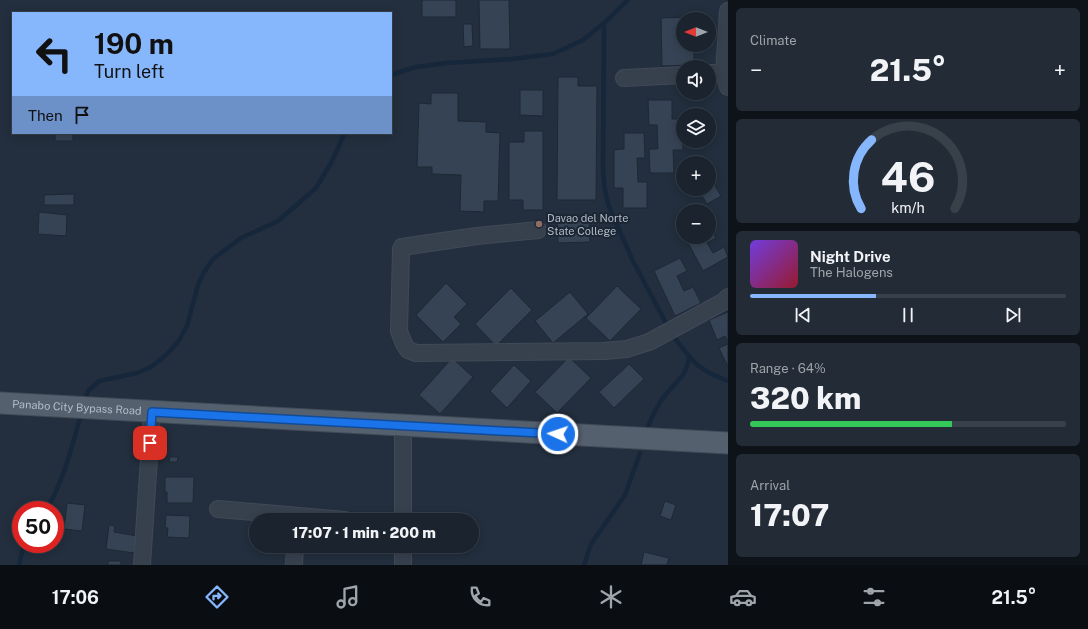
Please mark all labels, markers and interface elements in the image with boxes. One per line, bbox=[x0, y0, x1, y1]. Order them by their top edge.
north arrow bbox=[676, 12, 716, 52]
map controls bbox=[676, 12, 716, 244]
text: 190 m bbox=[94, 27, 174, 60]
icon: left bbox=[28, 28, 80, 80]
text: Climate bbox=[750, 33, 797, 48]
text: 21.5° bbox=[870, 52, 946, 88]
text: − bbox=[750, 57, 762, 83]
text: + bbox=[1054, 57, 1066, 83]
button: sound bbox=[676, 60, 716, 100]
text: Turn left bbox=[94, 61, 164, 82]
icon: arrive bbox=[71, 104, 93, 126]
text: Then bbox=[28, 107, 63, 124]
button: layers bbox=[676, 108, 716, 148]
text: 46 bbox=[881, 152, 935, 201]
button: + bbox=[676, 156, 716, 196]
text: km/h bbox=[891, 199, 925, 216]
button: − bbox=[676, 204, 716, 244]
place label: Davao del Norte State College bbox=[547, 212, 628, 237]
marker: Davao del Norte State College bbox=[534, 219, 544, 229]
text: Night Drive bbox=[810, 248, 891, 265]
text: The Halogens bbox=[810, 265, 893, 280]
icon: previous bbox=[792, 304, 814, 326]
icon: pause bbox=[897, 304, 919, 326]
icon: next bbox=[1002, 304, 1024, 326]
text: Range · 64% bbox=[750, 361, 826, 376]
text: 320 km bbox=[750, 380, 861, 416]
street label: Panabo City Bypass Road bbox=[12, 398, 142, 417]
position arrow bbox=[537, 413, 579, 455]
pin bbox=[133, 426, 167, 460]
icon: arrive bbox=[139, 432, 161, 454]
text: Arrival bbox=[750, 478, 790, 493]
text: 17:07 bbox=[750, 497, 829, 533]
speed limit sign: 50 bbox=[12, 501, 64, 553]
text: 17:07 · 1 min · 200 m bbox=[292, 524, 436, 541]
icon: directions bbox=[203, 583, 231, 611]
icon: music bbox=[334, 583, 362, 611]
icon: phone bbox=[466, 583, 494, 611]
icon: climate bbox=[597, 583, 625, 611]
icon: car bbox=[729, 583, 757, 611]
icon: filters bbox=[860, 583, 888, 611]
text: 17:06 bbox=[52, 587, 99, 608]
text: 21.5° bbox=[992, 587, 1036, 608]

